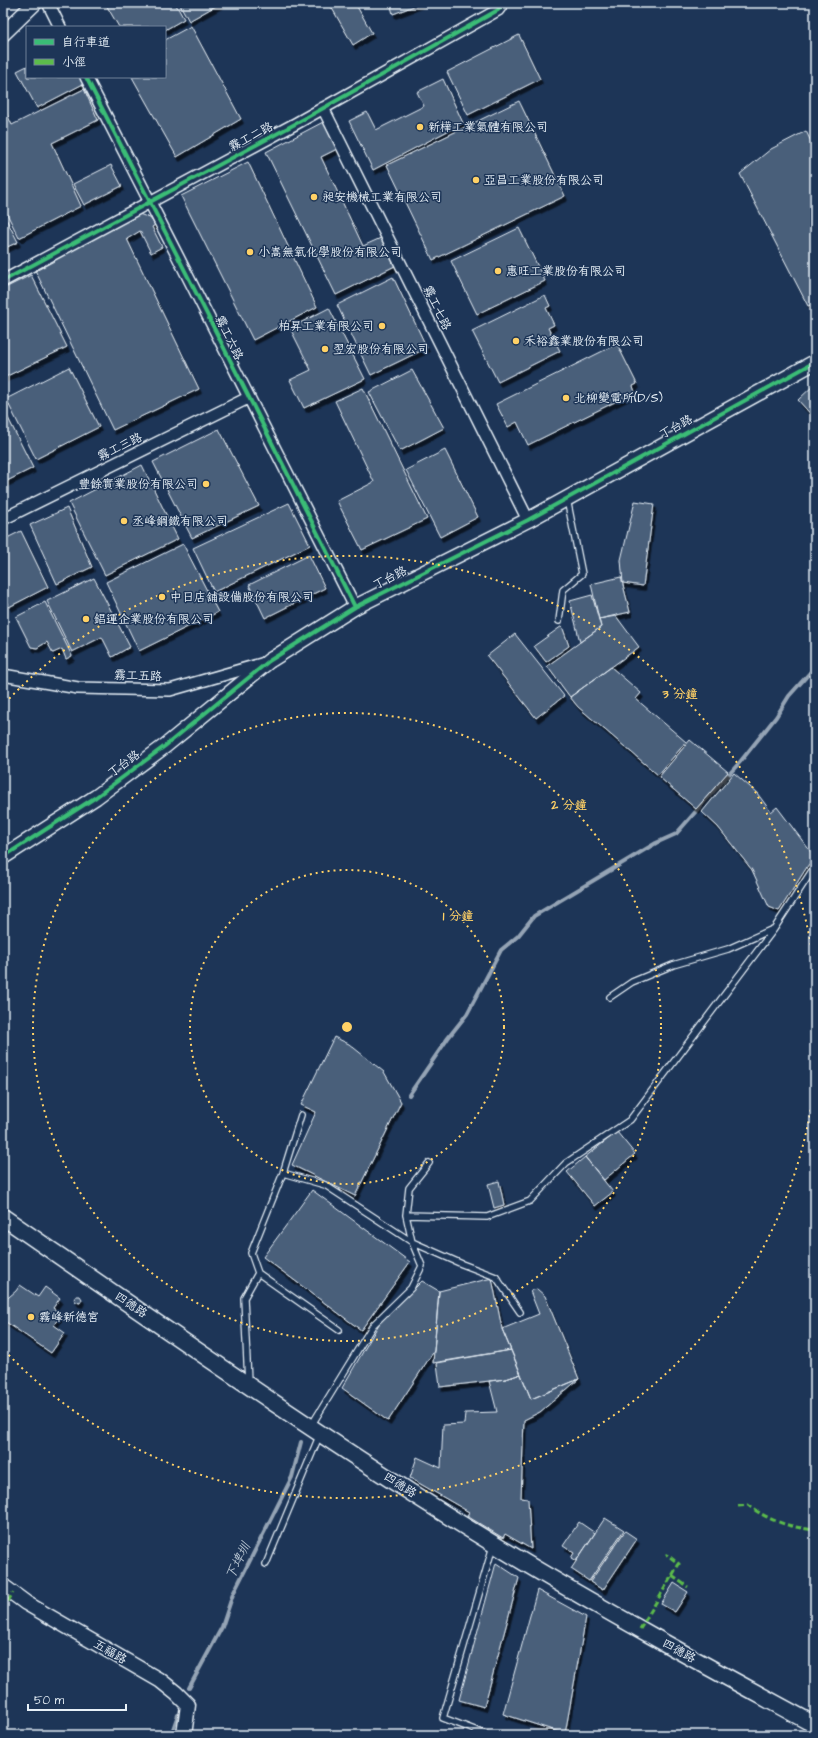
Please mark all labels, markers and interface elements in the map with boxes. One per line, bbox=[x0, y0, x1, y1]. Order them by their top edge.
legend bbox=[26, 26, 166, 78]
text: 自行車道 bbox=[62, 34, 110, 51]
text: 小徑 bbox=[62, 54, 86, 71]
street label: 霧工二路 bbox=[226, 118, 276, 156]
place label: 新樺工業氣體有限公司 bbox=[428, 119, 548, 136]
marker: 新樺工業氣體有限公司 bbox=[415, 122, 425, 132]
place label: 亞昌工業股份有限公司 bbox=[484, 172, 604, 189]
marker: 亞昌工業股份有限公司 bbox=[471, 175, 481, 185]
place label: 昶安機械工業有限公司 bbox=[322, 189, 442, 206]
marker: 昶安機械工業有限公司 bbox=[309, 192, 319, 202]
place label: 小嵩無氧化學股份有限公司 bbox=[258, 244, 402, 261]
marker: 小嵩無氧化學股份有限公司 bbox=[245, 247, 255, 257]
place label: 惠旺工業股份有限公司 bbox=[506, 263, 626, 280]
marker: 惠旺工業股份有限公司 bbox=[493, 266, 503, 276]
street label: 霧工七路 bbox=[419, 283, 455, 333]
street label: 霧工六路 bbox=[211, 313, 247, 363]
place label: 柏昇工業有限公司 bbox=[278, 318, 374, 335]
marker: 柏昇工業有限公司 bbox=[377, 321, 387, 331]
place label: 禾裕鑫業股份有限公司 bbox=[524, 333, 644, 350]
marker: 禾裕鑫業股份有限公司 bbox=[511, 336, 521, 346]
place label: 翌宏股份有限公司 bbox=[333, 341, 429, 358]
marker: 翌宏股份有限公司 bbox=[320, 344, 330, 354]
place label: 北柳變電所(D/S) bbox=[574, 390, 663, 407]
marker: 北柳變電所(D/S) bbox=[561, 393, 571, 403]
street label: 丁台路 bbox=[656, 411, 696, 443]
street label: 霧工三路 bbox=[95, 429, 145, 465]
place label: 豐餘實業股份有限公司 bbox=[78, 476, 198, 493]
marker: 豐餘實業股份有限公司 bbox=[201, 479, 211, 489]
place label: 丞峰鋼鐵有限公司 bbox=[132, 513, 228, 530]
marker: 丞峰鋼鐵有限公司 bbox=[119, 516, 129, 526]
street label: 丁台路 bbox=[370, 562, 410, 594]
place label: 中日店舖設備股份有限公司 bbox=[170, 589, 314, 606]
marker: 中日店舖設備股份有限公司 bbox=[157, 592, 167, 602]
place label: 錩運企業股份有限公司 bbox=[94, 611, 214, 628]
marker: 錩運企業股份有限公司 bbox=[81, 614, 91, 624]
street label: 霧工五路 bbox=[114, 667, 162, 685]
text: 3 分鐘 bbox=[662, 686, 697, 703]
street label: 丁台路 bbox=[104, 747, 144, 781]
text: 2 分鐘 bbox=[550, 797, 587, 814]
text: 1 分鐘 bbox=[443, 908, 473, 925]
centre of rings bbox=[340, 1020, 354, 1034]
street label: 四德路 bbox=[111, 1288, 151, 1322]
place label: 霧峰新德宮 bbox=[39, 1309, 99, 1326]
marker: 霧峰新德宮 bbox=[26, 1312, 36, 1322]
street label: 四德路 bbox=[380, 1468, 420, 1502]
water label: 下埤圳 bbox=[221, 1538, 256, 1582]
street label: 四德路 bbox=[659, 1635, 699, 1667]
street label: 五福路 bbox=[90, 1636, 130, 1668]
scale bar bbox=[28, 1686, 126, 1712]
text: 50 m bbox=[34, 1692, 65, 1709]

